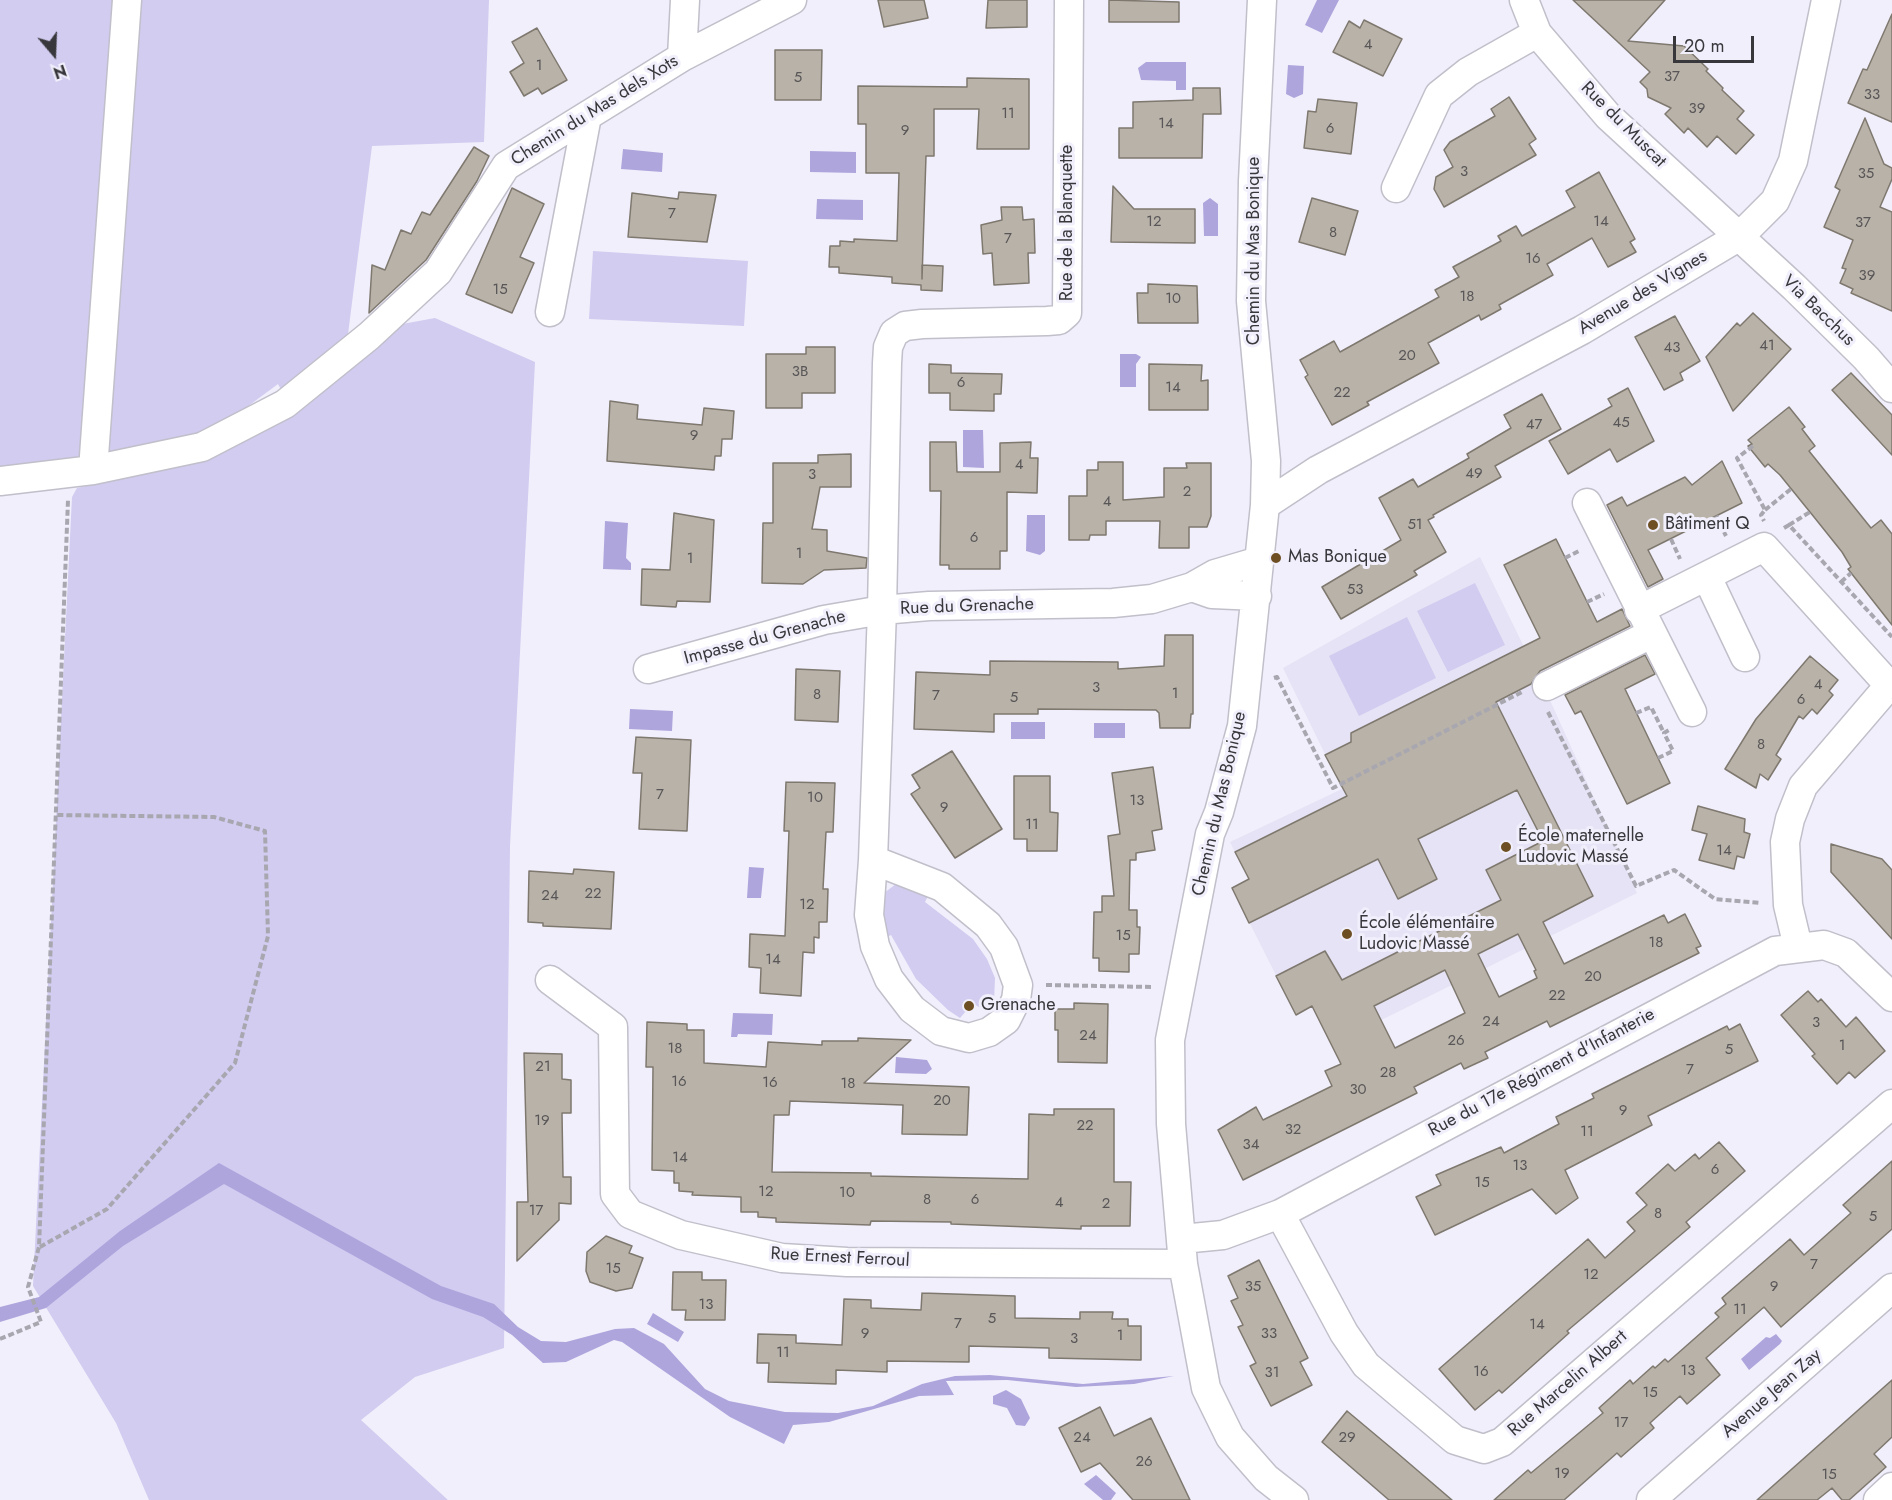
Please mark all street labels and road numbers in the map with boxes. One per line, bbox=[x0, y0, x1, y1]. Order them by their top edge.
street label: Chemin du Mas dels Xots bbox=[508, 51, 682, 171]
street label: Rue du Muscat bbox=[1576, 78, 1670, 172]
street label: Rue de la Blanquette bbox=[1057, 145, 1079, 301]
street label: Chemin du Mas Bonique bbox=[1244, 157, 1266, 345]
street label: Avenue des Vignes bbox=[1575, 246, 1711, 340]
street label: Via Bacchus bbox=[1777, 271, 1859, 351]
street label: Rue du Grenache bbox=[900, 594, 1034, 620]
street label: Impasse du Grenache bbox=[682, 606, 848, 670]
street label: Chemin du Mas Bonique bbox=[1188, 710, 1252, 898]
street label: Rue du 17e Régiment d'Infanterie bbox=[1425, 1004, 1659, 1142]
street label: Rue Ernest Ferroul bbox=[770, 1244, 910, 1272]
street label: Rue Marcelin Albert bbox=[1504, 1326, 1632, 1442]
street label: Avenue Jean Zay bbox=[1718, 1345, 1826, 1443]

